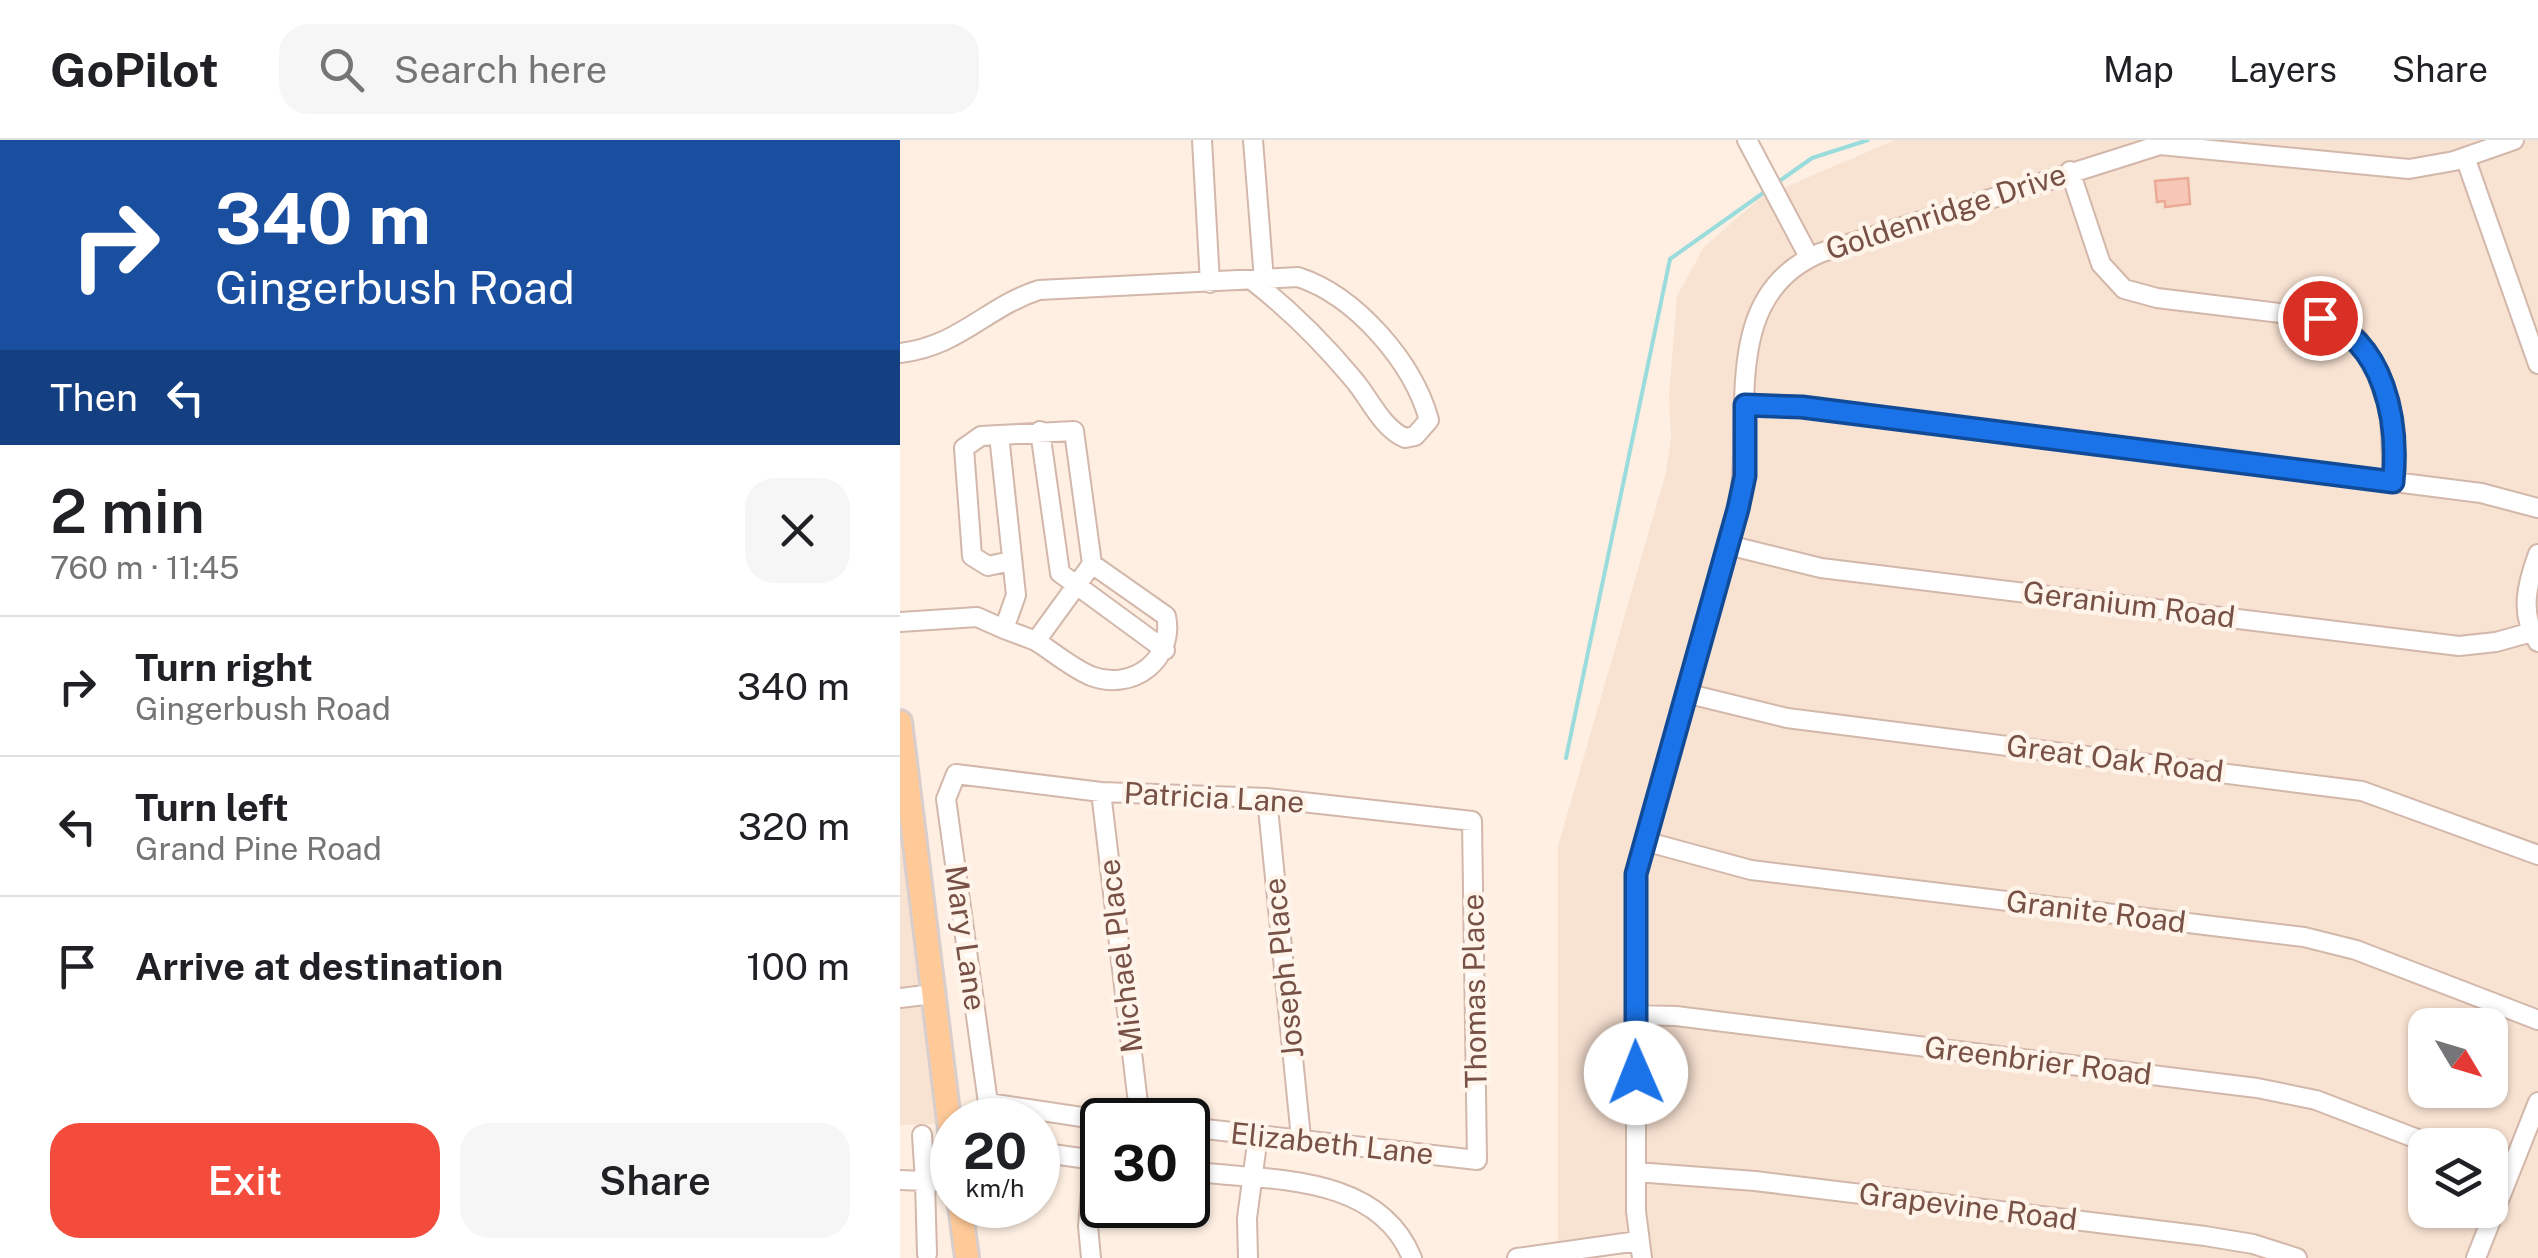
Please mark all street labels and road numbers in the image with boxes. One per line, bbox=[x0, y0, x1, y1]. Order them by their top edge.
street label: Goldenridge Drive bbox=[1821, 155, 2070, 267]
street label: Geranium Road bbox=[2021, 573, 2237, 635]
street label: Great Oak Road bbox=[2004, 727, 2226, 789]
street label: Patricia Lane bbox=[1123, 774, 1305, 820]
street label: Michael Place bbox=[1090, 857, 1150, 1055]
street label: Mary Lane bbox=[938, 863, 994, 1013]
street label: Joseph Place bbox=[1256, 876, 1310, 1060]
street label: Granite Road bbox=[2004, 882, 2188, 940]
street label: Thomas Place bbox=[1454, 893, 1494, 1089]
street label: Greenbrier Road bbox=[1922, 1028, 2154, 1092]
street label: Elizabeth Lane bbox=[1229, 1114, 1435, 1172]
street label: Grapevine Road bbox=[1857, 1175, 2079, 1237]

